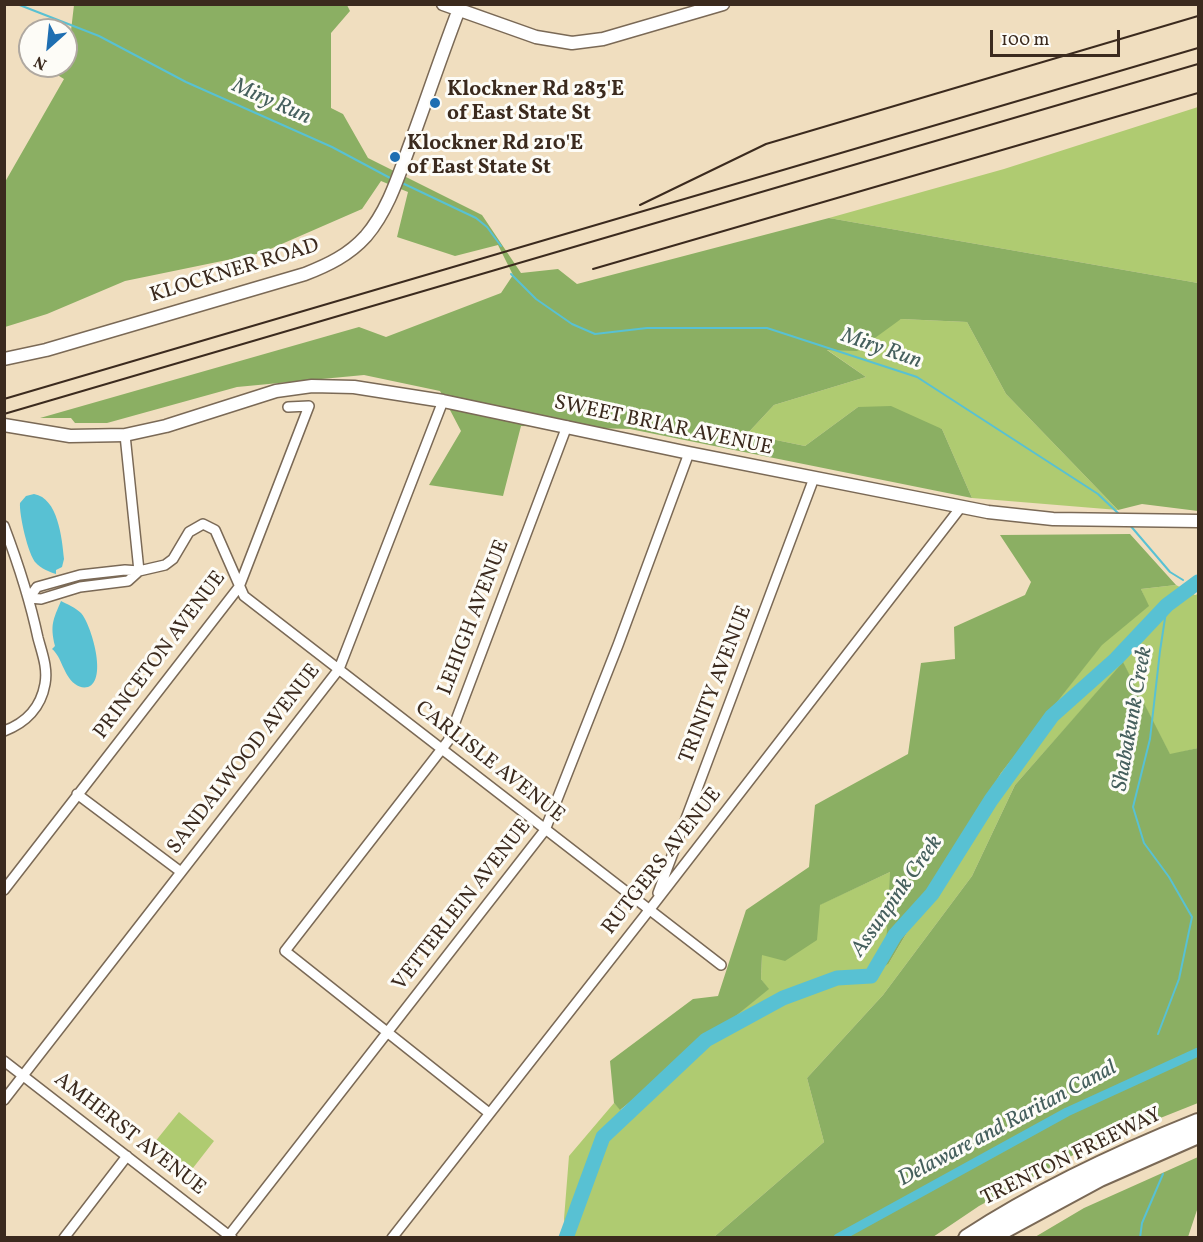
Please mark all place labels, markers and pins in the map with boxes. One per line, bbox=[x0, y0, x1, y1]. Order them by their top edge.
place label: Klockner Rd 283'E of East State St bbox=[447, 78, 624, 128]
marker: Klockner Rd 283'E of East State St bbox=[428, 96, 442, 110]
place label: Klockner Rd 210'E of East State St bbox=[407, 132, 583, 182]
marker: Klockner Rd 210'E of East State St bbox=[388, 150, 402, 164]

